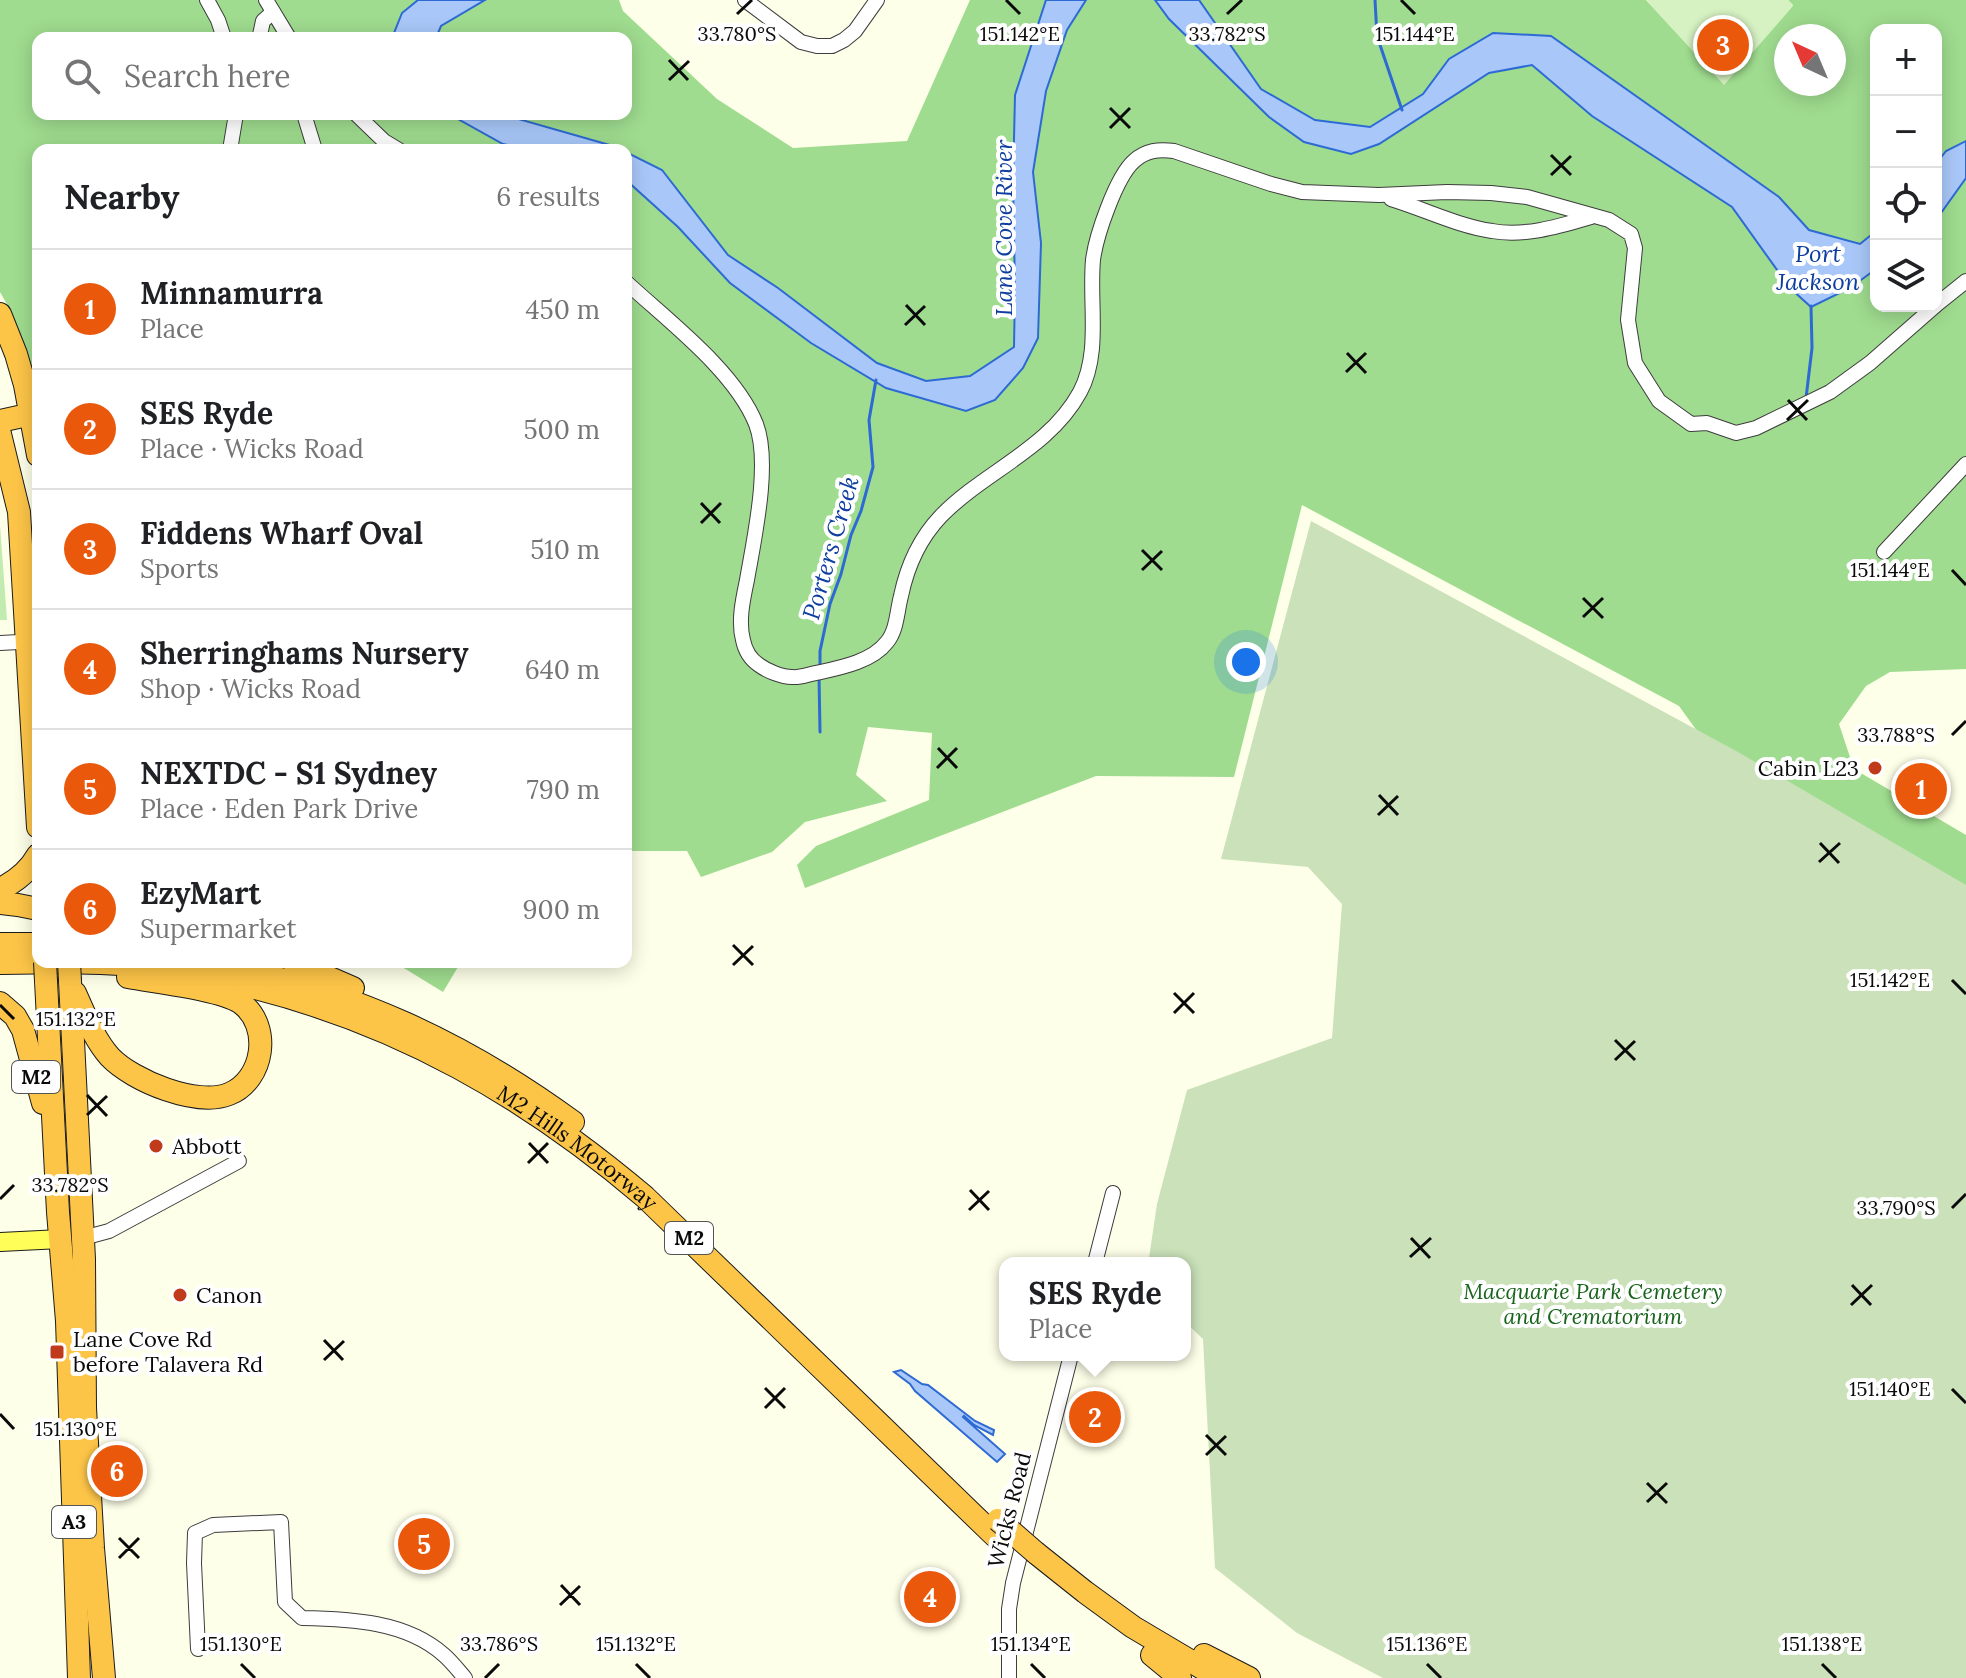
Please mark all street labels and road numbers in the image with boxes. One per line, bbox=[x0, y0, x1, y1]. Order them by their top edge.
road number: M2 bbox=[12, 1061, 60, 1093]
street label: M2 Hills Motorway bbox=[492, 1079, 664, 1216]
road number: M2 bbox=[665, 1222, 713, 1254]
street label: Wicks Road bbox=[981, 1449, 1037, 1571]
road number: A3 bbox=[52, 1506, 96, 1538]

